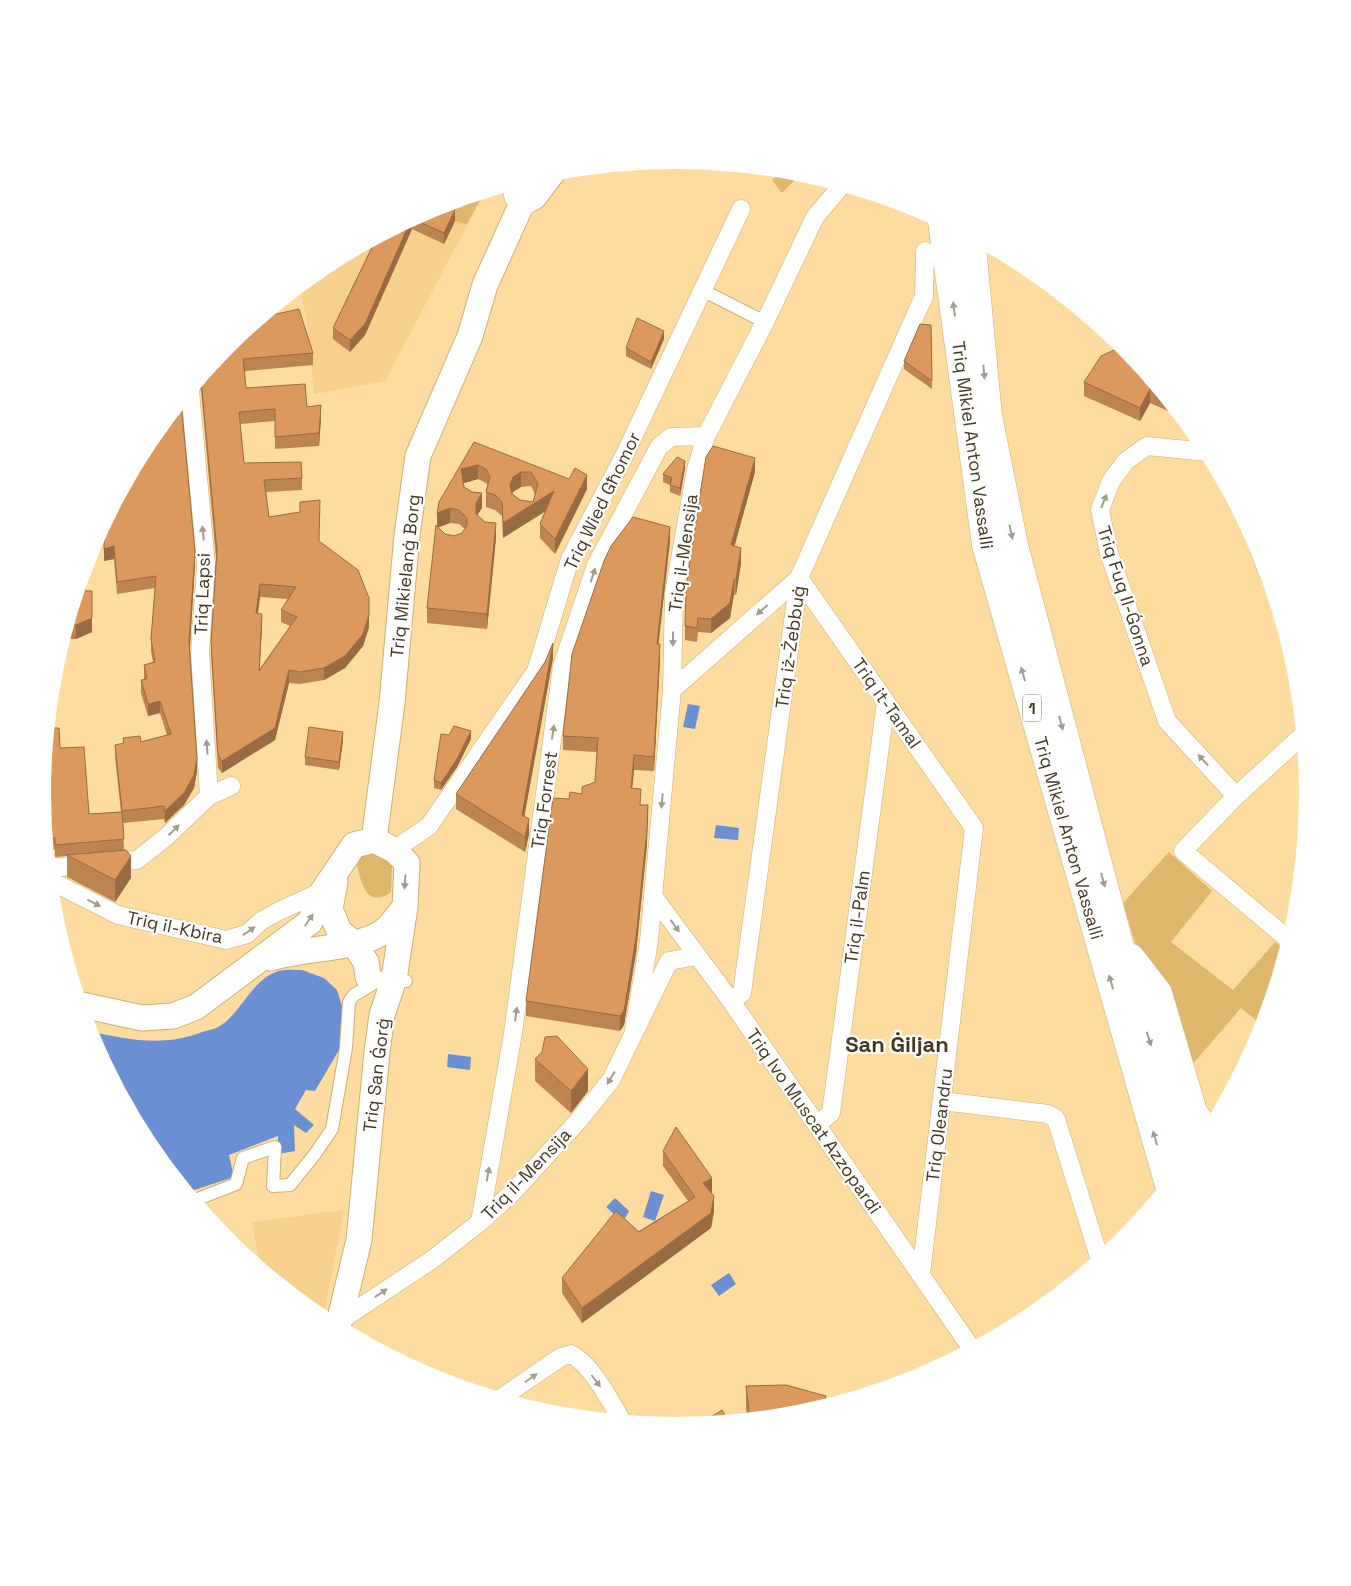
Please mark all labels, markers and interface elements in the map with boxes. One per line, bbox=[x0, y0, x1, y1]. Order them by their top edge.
one-way arrow bbox=[950, 301, 958, 317]
street label: Triq Mikiel Anton Vassalli bbox=[947, 339, 999, 551]
one-way arrow bbox=[980, 364, 988, 380]
street label: Triq Wied Għomor bbox=[559, 428, 646, 574]
street label: Triq il-Mensija bbox=[663, 492, 703, 614]
street label: Triq Mikielanġ Borg bbox=[385, 493, 425, 659]
one-way arrow bbox=[1100, 493, 1108, 508]
street label: Triq Fuq Il-Ǵonna bbox=[1093, 523, 1159, 669]
one-way arrow bbox=[1008, 524, 1016, 540]
one-way arrow bbox=[199, 525, 207, 541]
street label: Triq Lapsi bbox=[189, 552, 215, 636]
one-way arrow bbox=[589, 567, 597, 582]
street label: Triq iż-Żebbuġ bbox=[770, 584, 810, 710]
one-way arrow bbox=[757, 604, 769, 616]
one-way arrow bbox=[669, 631, 677, 647]
street label: Triq it-Tamal bbox=[847, 653, 927, 753]
one-way arrow bbox=[1018, 667, 1026, 682]
road number: 1 bbox=[1023, 694, 1041, 721]
one-way arrow bbox=[1057, 716, 1065, 731]
one-way arrow bbox=[550, 723, 558, 739]
street label: Triq Mikiel Anton Vassalli bbox=[1029, 734, 1109, 942]
one-way arrow bbox=[203, 739, 211, 755]
street label: Triq Forrest bbox=[526, 749, 562, 851]
one-way arrow bbox=[1197, 754, 1209, 766]
one-way arrow bbox=[658, 793, 666, 809]
one-way arrow bbox=[168, 824, 180, 836]
street label: Triq il-Palm bbox=[839, 869, 875, 965]
one-way arrow bbox=[1099, 873, 1107, 888]
one-way arrow bbox=[401, 874, 409, 890]
one-way arrow bbox=[87, 899, 102, 907]
street label: Triq il-Kbira bbox=[125, 906, 225, 948]
one-way arrow bbox=[305, 913, 314, 927]
one-way arrow bbox=[670, 919, 680, 933]
one-way arrow bbox=[242, 926, 256, 936]
one-way arrow bbox=[1106, 975, 1114, 990]
one-way arrow bbox=[512, 1006, 520, 1022]
street label: Triq San Ġorġ bbox=[358, 1017, 394, 1133]
street label: Triq Ivo Muscat Azzopardi bbox=[741, 1024, 887, 1218]
district label: San Ġiljan bbox=[845, 1030, 949, 1058]
one-way arrow bbox=[1146, 1032, 1154, 1047]
street label: Triq Oleandru bbox=[921, 1067, 957, 1183]
one-way arrow bbox=[606, 1071, 615, 1085]
street label: Triq il-Mensija bbox=[476, 1123, 576, 1225]
one-way arrow bbox=[1151, 1131, 1159, 1146]
one-way arrow bbox=[485, 1166, 493, 1182]
one-way arrow bbox=[375, 1288, 388, 1298]
one-way arrow bbox=[524, 1373, 538, 1383]
one-way arrow bbox=[591, 1374, 601, 1388]

